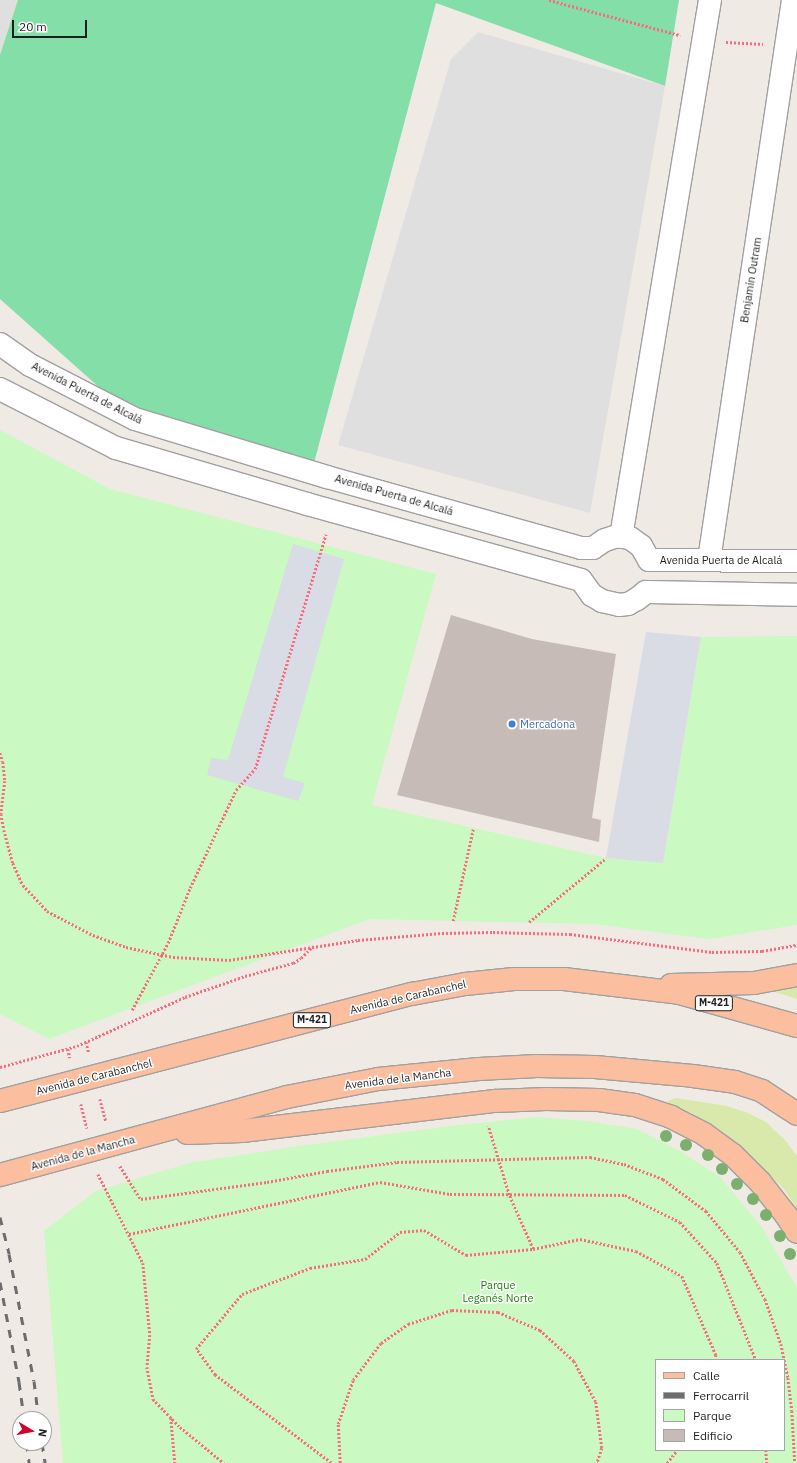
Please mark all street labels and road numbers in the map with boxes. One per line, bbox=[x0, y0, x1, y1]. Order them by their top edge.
street label: Benjamín Outram bbox=[738, 236, 764, 324]
street label: Avenida Puerta de Alcalá bbox=[29, 359, 145, 427]
street label: Avenida Puerta de Alcalá bbox=[333, 472, 455, 518]
street label: Avenida Puerta de Alcalá bbox=[660, 553, 782, 567]
street label: Avenida de Carabanchel bbox=[349, 977, 467, 1017]
road number: M-421 bbox=[694, 995, 734, 1011]
road number: M-421 bbox=[292, 1012, 332, 1028]
street label: Avenida de Carabanchel bbox=[35, 1056, 153, 1098]
street label: Avenida de la Mancha bbox=[344, 1066, 452, 1092]
street label: Avenida de la Mancha bbox=[30, 1133, 136, 1173]

